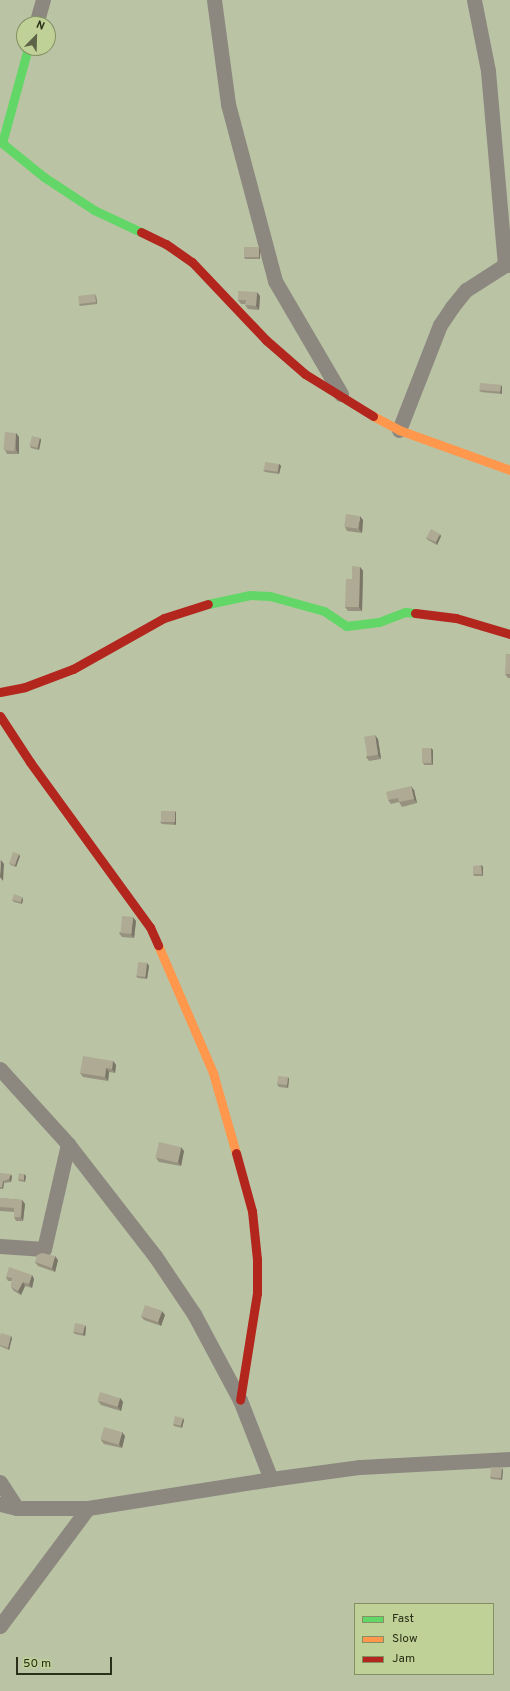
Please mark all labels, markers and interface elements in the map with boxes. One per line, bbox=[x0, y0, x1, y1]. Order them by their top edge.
north arrow bbox=[16, 16, 56, 56]
text: N bbox=[34, 18, 47, 34]
legend bbox=[354, 1603, 494, 1675]
text: Fast bbox=[392, 1611, 414, 1627]
text: Slow bbox=[392, 1631, 418, 1647]
scale bar bbox=[18, 1649, 114, 1675]
text: Jam bbox=[392, 1651, 415, 1667]
text: 50 m bbox=[23, 1656, 51, 1672]

